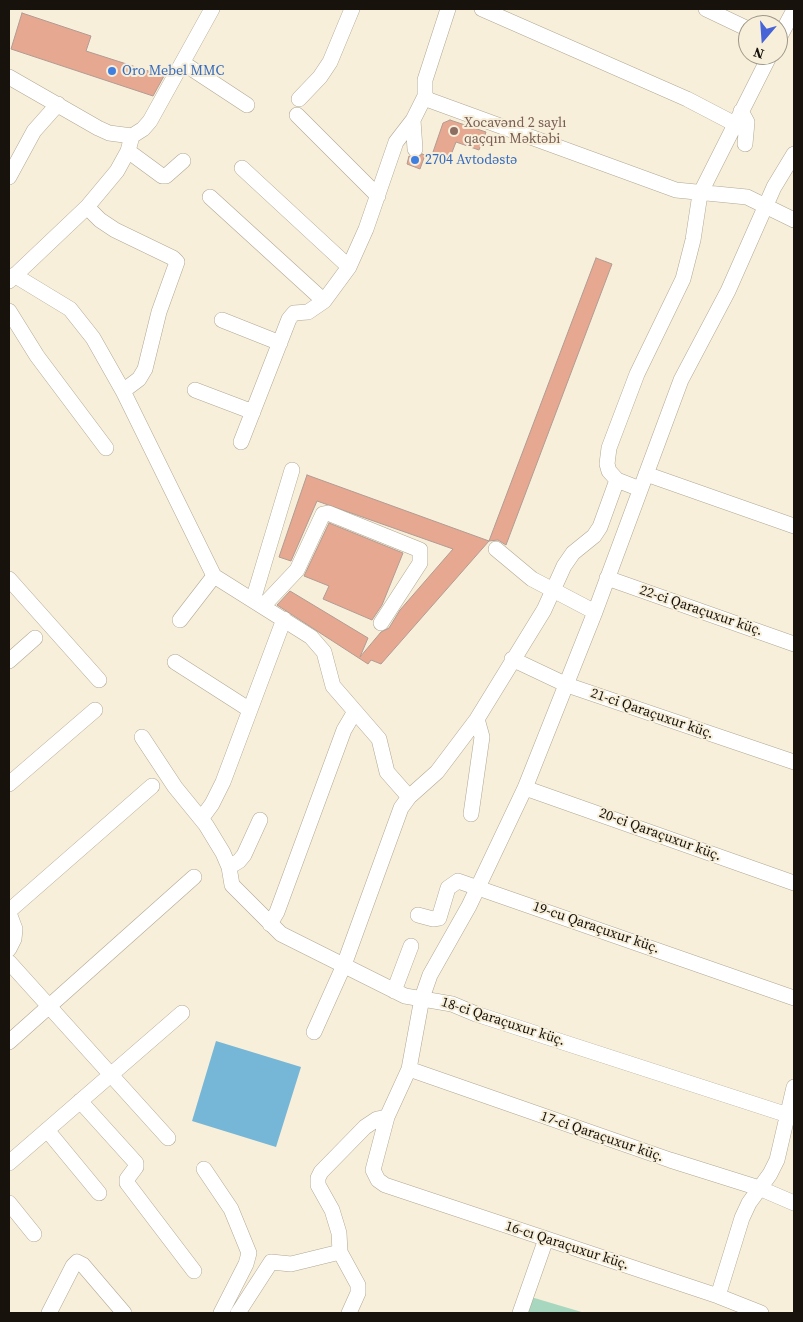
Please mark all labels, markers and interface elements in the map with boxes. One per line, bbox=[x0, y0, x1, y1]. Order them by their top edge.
north arrow bbox=[738, 15, 788, 65]
text: N bbox=[751, 42, 767, 64]
place label: Oro Mebel MMC bbox=[122, 63, 224, 79]
marker: Oro Mebel MMC bbox=[106, 65, 118, 77]
place label: Xocavənd 2 saylı qaçqın Məktəbi bbox=[464, 115, 566, 148]
marker: Xocavənd 2 saylı qaçqın Məktəbi bbox=[448, 125, 460, 137]
place label: 2704 Avtodəstə bbox=[425, 152, 517, 168]
marker: 2704 Avtodəstə bbox=[409, 154, 421, 166]
street label: 22-ci Qaraçuxur küç. bbox=[637, 582, 765, 640]
street label: 21-ci Qaraçuxur küç. bbox=[588, 685, 716, 743]
street label: 20-ci Qaraçuxur küç. bbox=[596, 805, 724, 865]
street label: 19-cu Qaraçuxur küç. bbox=[530, 898, 662, 958]
street label: 18-ci Qaraçuxur küç. bbox=[439, 994, 567, 1050]
street label: 17-ci Qaraçuxur küç. bbox=[538, 1108, 666, 1166]
street label: 16-cı Qaraçuxur küç. bbox=[503, 1218, 631, 1274]

